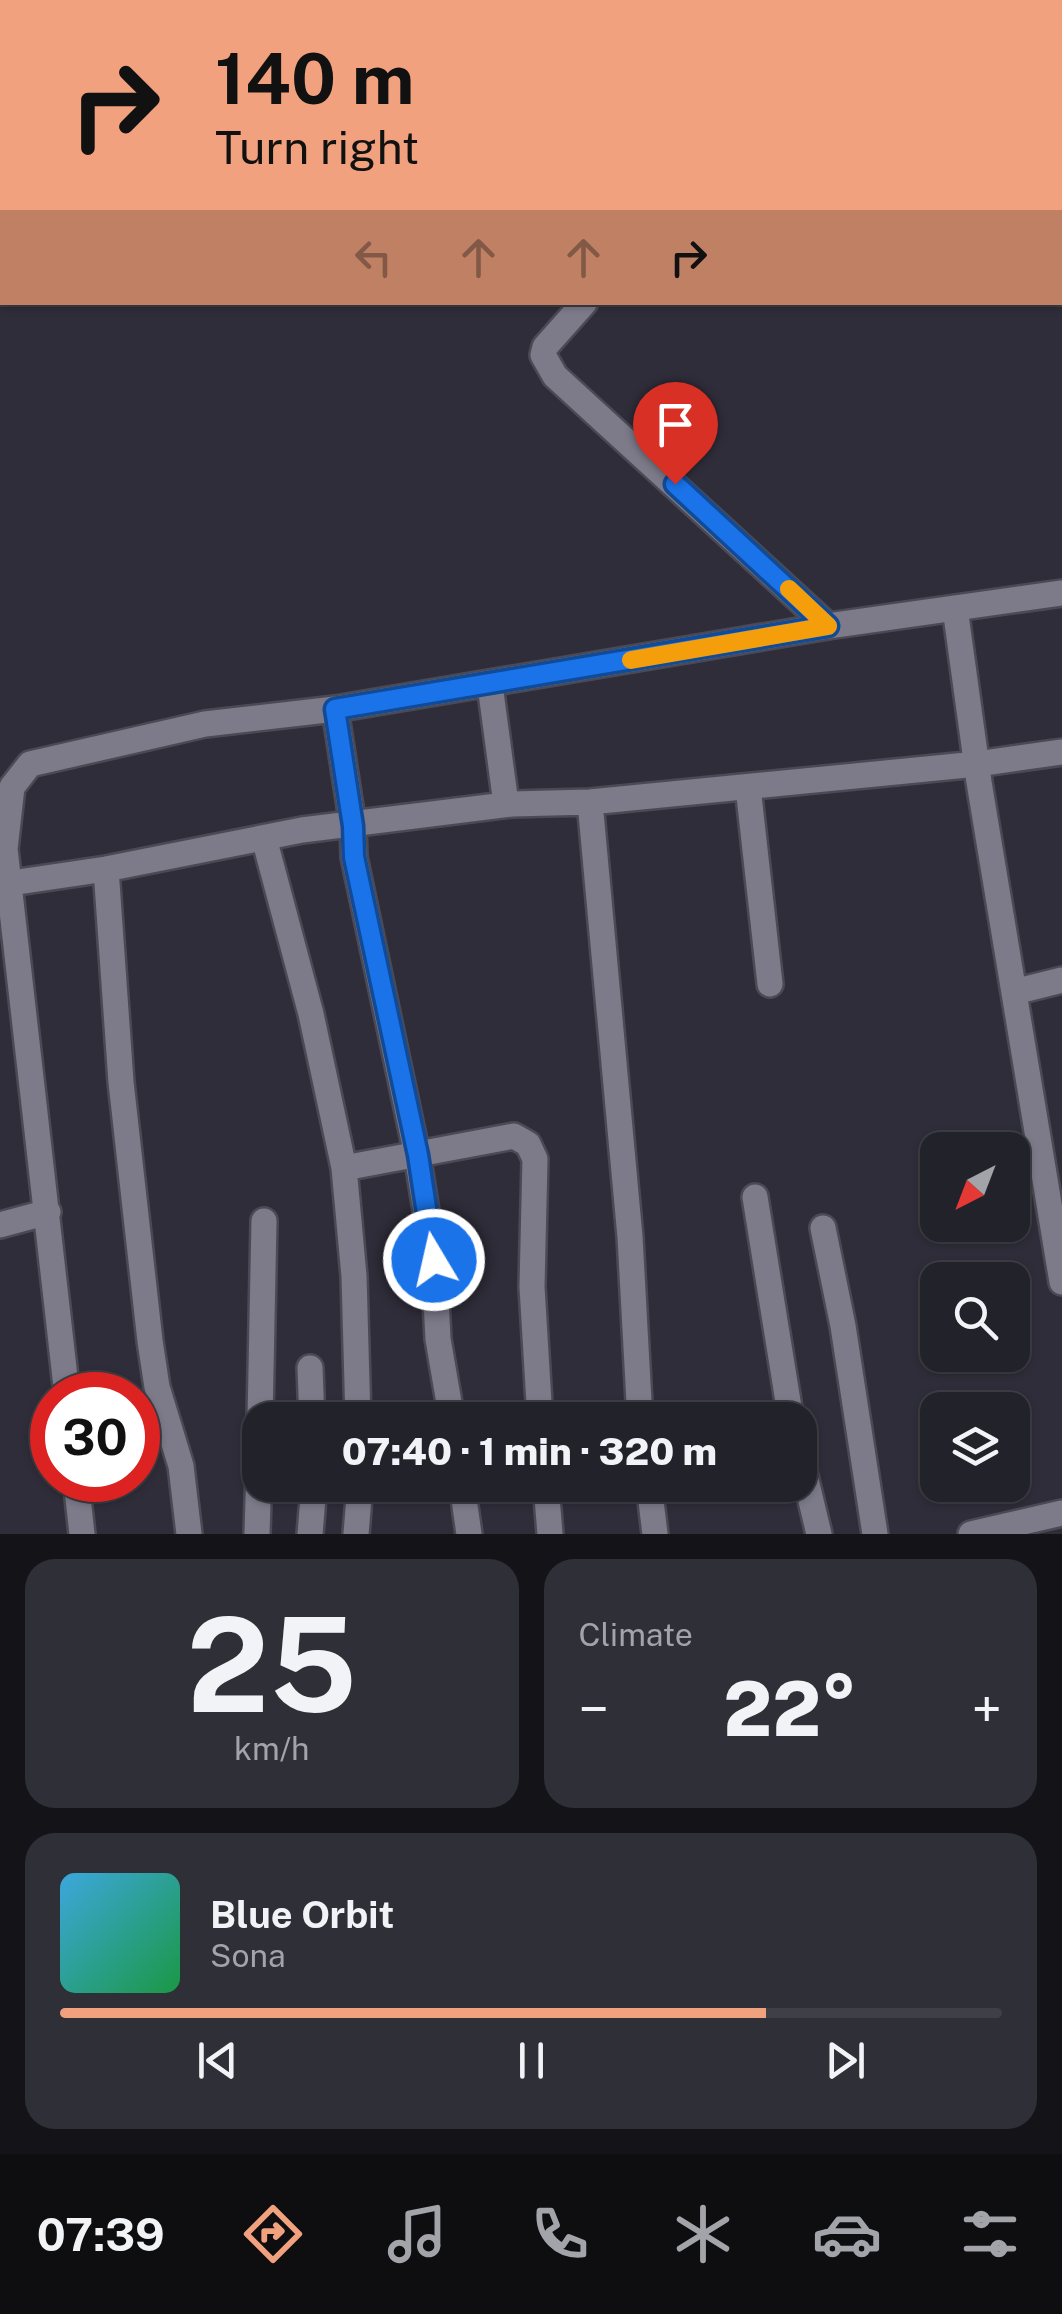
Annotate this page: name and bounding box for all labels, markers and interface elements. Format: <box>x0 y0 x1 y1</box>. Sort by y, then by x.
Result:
text: 140 m <box>215 37 414 120</box>
icon: right <box>50 40 180 170</box>
text: Turn right <box>215 121 419 174</box>
icon: left <box>346 230 401 285</box>
icon: ahead <box>451 230 506 285</box>
icon: ahead <box>556 230 611 285</box>
icon: right <box>661 230 716 285</box>
pin <box>633 382 718 485</box>
icon: arrive <box>648 397 703 452</box>
north arrow <box>920 1132 1030 1242</box>
map controls <box>920 1132 1030 1502</box>
position arrow <box>382 1208 486 1312</box>
button: search <box>920 1262 1030 1372</box>
speed limit sign: 30 <box>30 1372 160 1502</box>
button: layers <box>920 1392 1030 1502</box>
text: 07:40 · 1 min · 320 m <box>342 1429 717 1474</box>
text: 25 <box>187 1589 357 1741</box>
text: Climate <box>579 1616 693 1653</box>
text: 22° <box>723 1665 857 1753</box>
text: − <box>579 1677 609 1741</box>
text: + <box>972 1677 1002 1741</box>
text: km/h <box>234 1730 309 1767</box>
text: Blue Orbit <box>210 1892 394 1937</box>
text: Sona <box>210 1937 286 1974</box>
icon: previous <box>190 2033 245 2088</box>
icon: pause <box>504 2033 559 2088</box>
icon: next <box>818 2033 873 2088</box>
icon: directions <box>238 2199 308 2269</box>
icon: music <box>382 2199 452 2269</box>
icon: phone <box>525 2199 595 2269</box>
icon: climate <box>668 2199 738 2269</box>
icon: car <box>812 2199 882 2269</box>
icon: filters <box>955 2199 1025 2269</box>
text: 07:39 <box>37 2208 165 2261</box>

